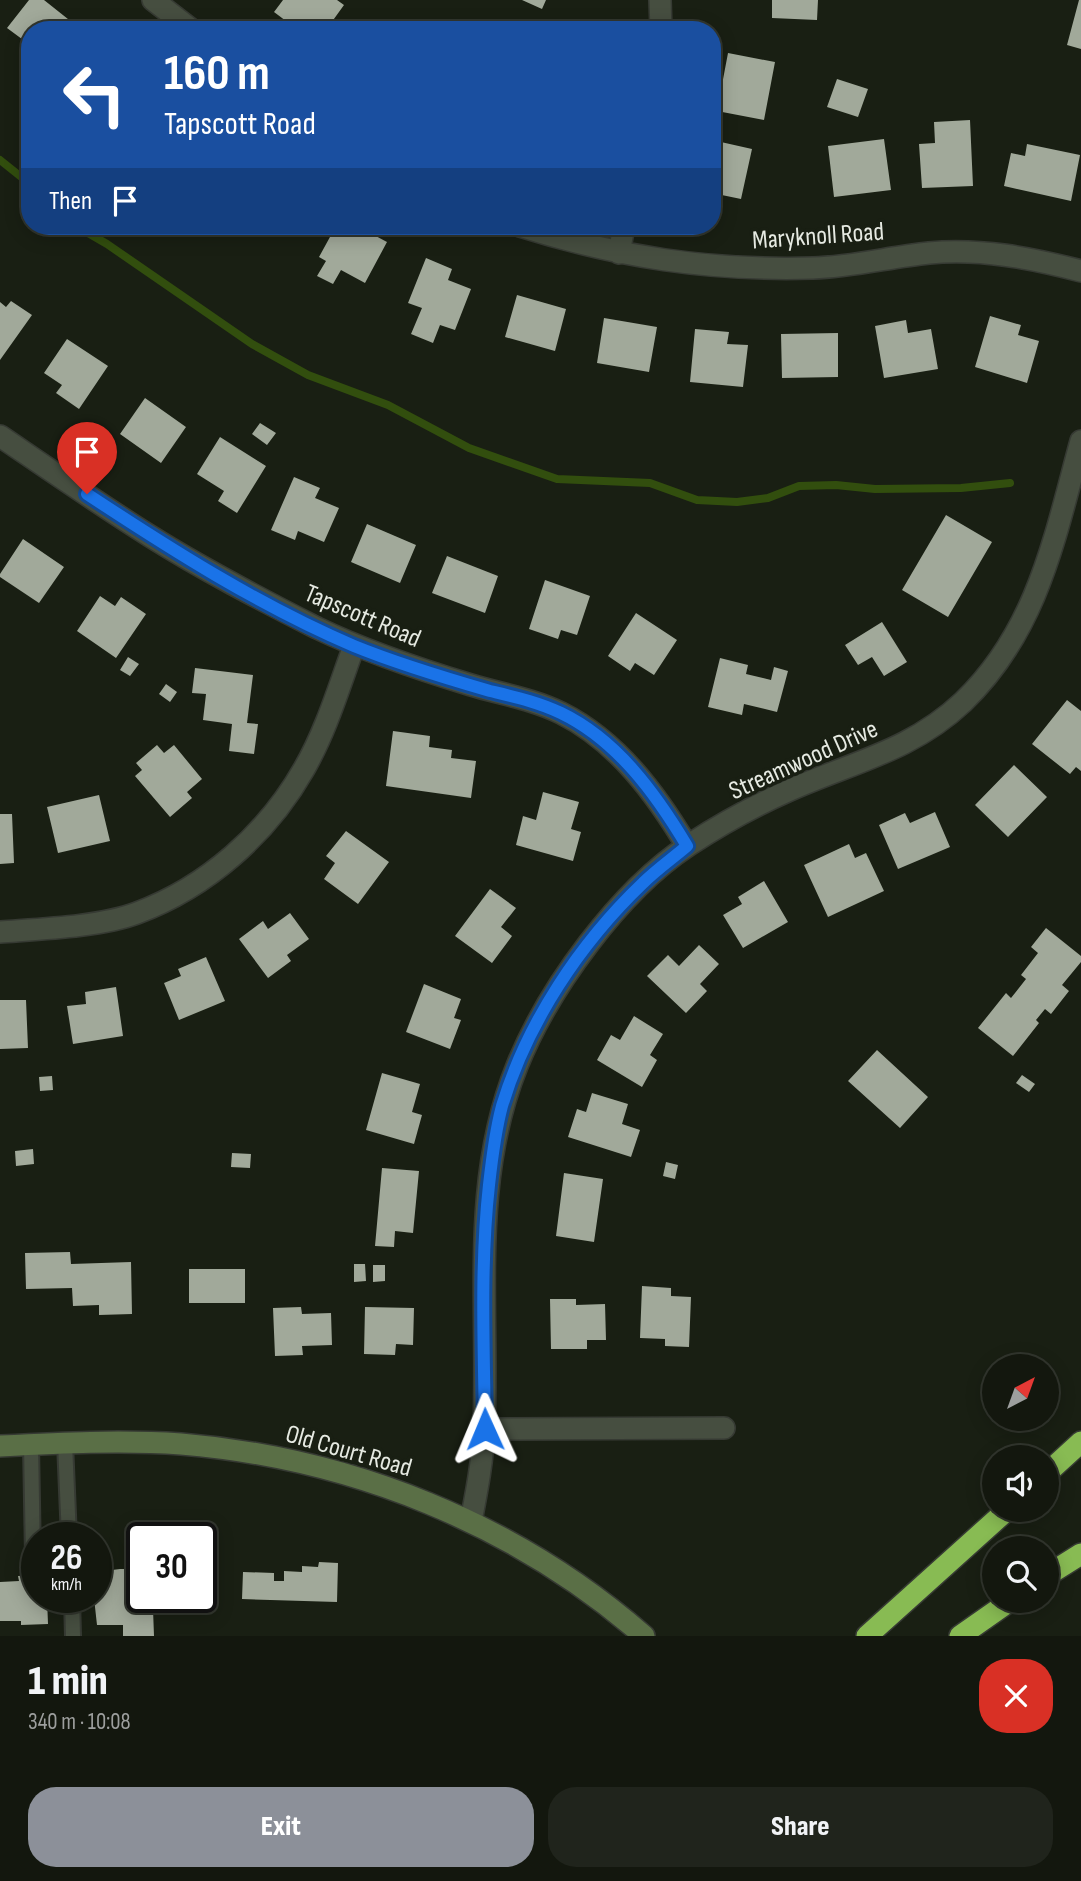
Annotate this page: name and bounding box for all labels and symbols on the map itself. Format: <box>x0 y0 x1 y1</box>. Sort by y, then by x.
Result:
street label: Maryknoll Road <box>751 216 885 257</box>
pin <box>57 422 117 494</box>
street label: Tapscott Road <box>300 578 425 655</box>
street label: Streamwood Drive <box>724 714 883 807</box>
north arrow <box>982 1354 1059 1432</box>
position arrow <box>448 1392 522 1466</box>
street label: Old Court Road <box>282 1419 415 1484</box>
speed limit sign: 30 <box>126 1522 217 1613</box>

